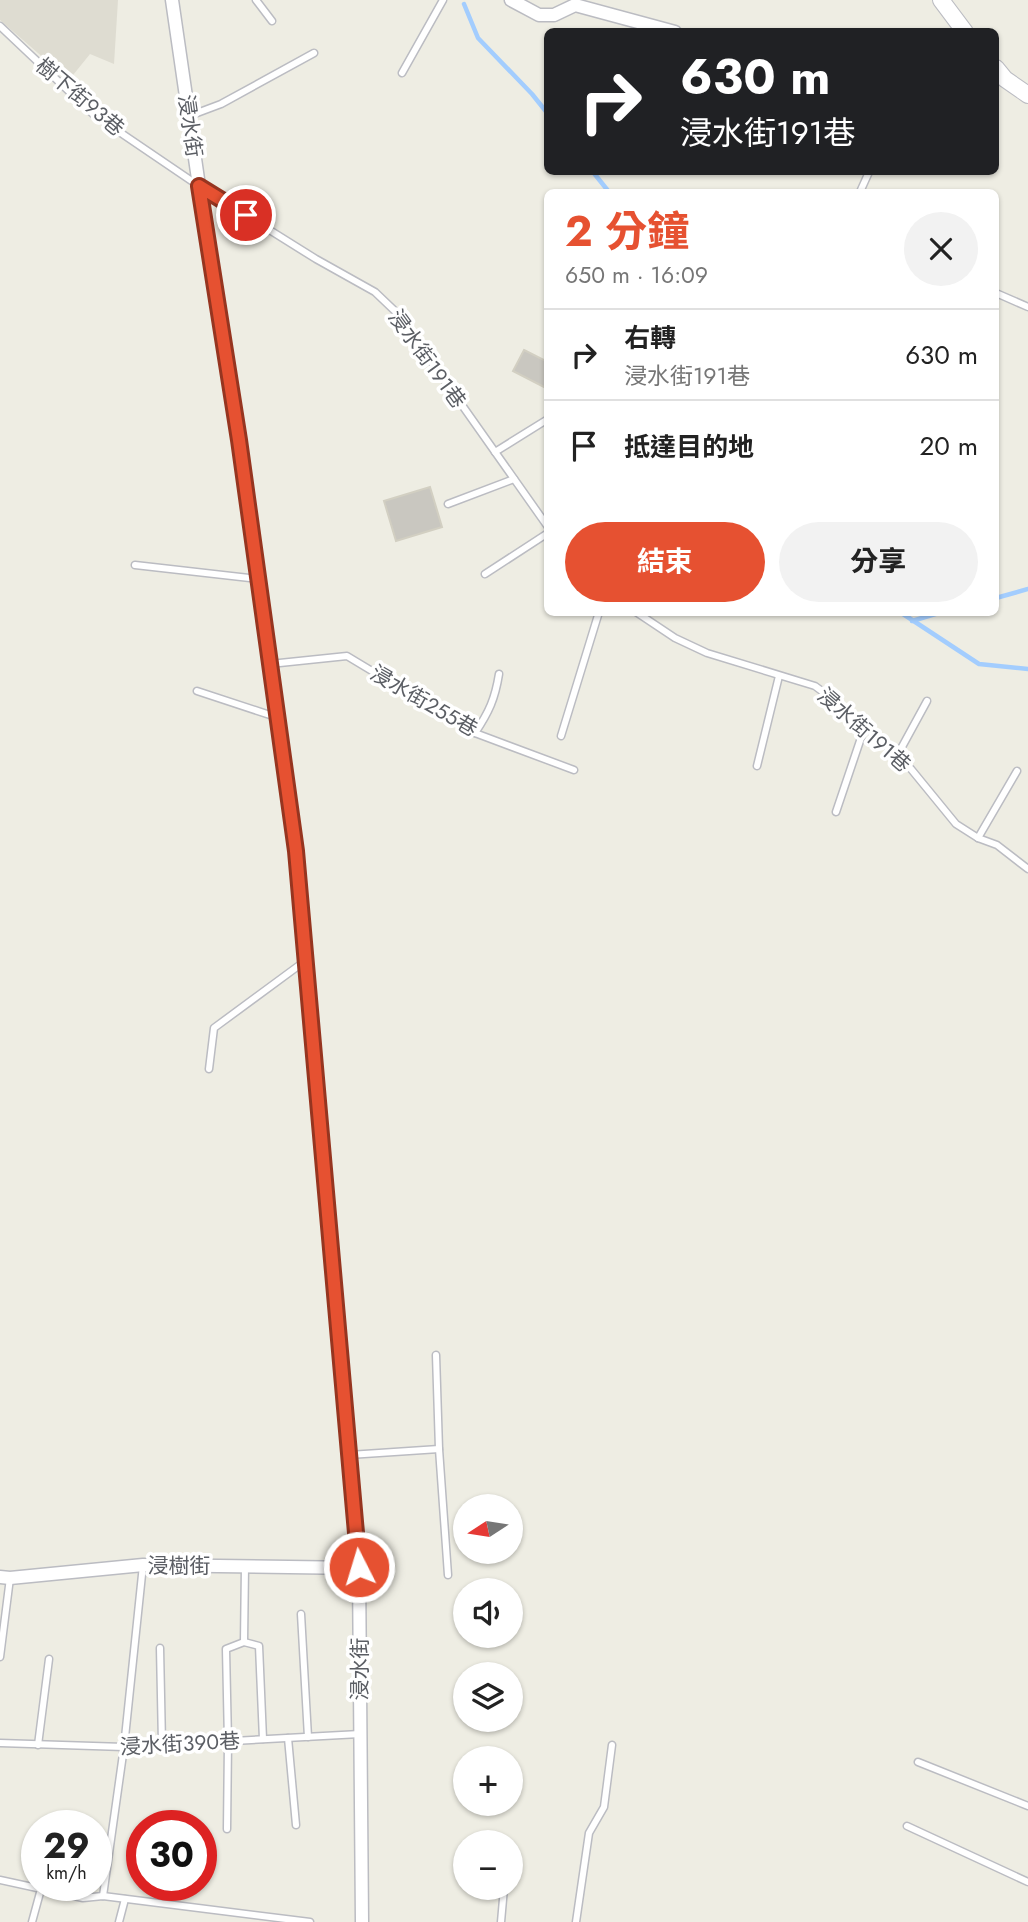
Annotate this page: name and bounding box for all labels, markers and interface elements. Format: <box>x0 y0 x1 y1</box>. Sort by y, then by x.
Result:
text: 630 m <box>680 42 831 112</box>
street label: 樹下街93巷 <box>29 51 131 143</box>
icon: right <box>565 56 656 147</box>
street label: 浸水街 <box>171 93 209 159</box>
text: 浸水街191巷 <box>680 110 855 156</box>
pin <box>216 185 276 245</box>
icon: arrive <box>227 196 265 234</box>
text: 2 分鐘 <box>565 201 689 262</box>
button: close <box>904 212 978 286</box>
text: 650 m · 16:09 <box>565 258 708 292</box>
street label: 浸水街191巷 <box>381 304 473 414</box>
text: 右轉 <box>624 319 676 357</box>
icon: right <box>565 336 603 374</box>
text: 630 m <box>905 336 978 374</box>
text: 浸水街191巷 <box>624 359 750 393</box>
icon: arrive <box>565 427 603 465</box>
text: 20 m <box>920 427 978 465</box>
text: 抵達目的地 <box>624 428 754 466</box>
button: 結束 <box>565 522 765 602</box>
button: 分享 <box>779 522 978 602</box>
street label: 浸水街255巷 <box>365 658 483 744</box>
street label: 浸水街191巷 <box>811 681 917 779</box>
north arrow <box>453 1494 523 1564</box>
map controls <box>453 1494 523 1900</box>
position arrow <box>322 1530 396 1604</box>
street label: 浸樹街 <box>148 1551 211 1581</box>
button: sound <box>453 1578 523 1648</box>
street label: 浸水街 <box>345 1638 375 1701</box>
button: layers <box>453 1662 523 1732</box>
street label: 浸水街390巷 <box>119 1726 241 1762</box>
button: + <box>453 1746 523 1816</box>
speed limit sign: 30 <box>126 1810 217 1901</box>
text: 29 <box>43 1821 90 1871</box>
button: − <box>453 1830 523 1900</box>
text: km/h <box>46 1860 87 1886</box>

